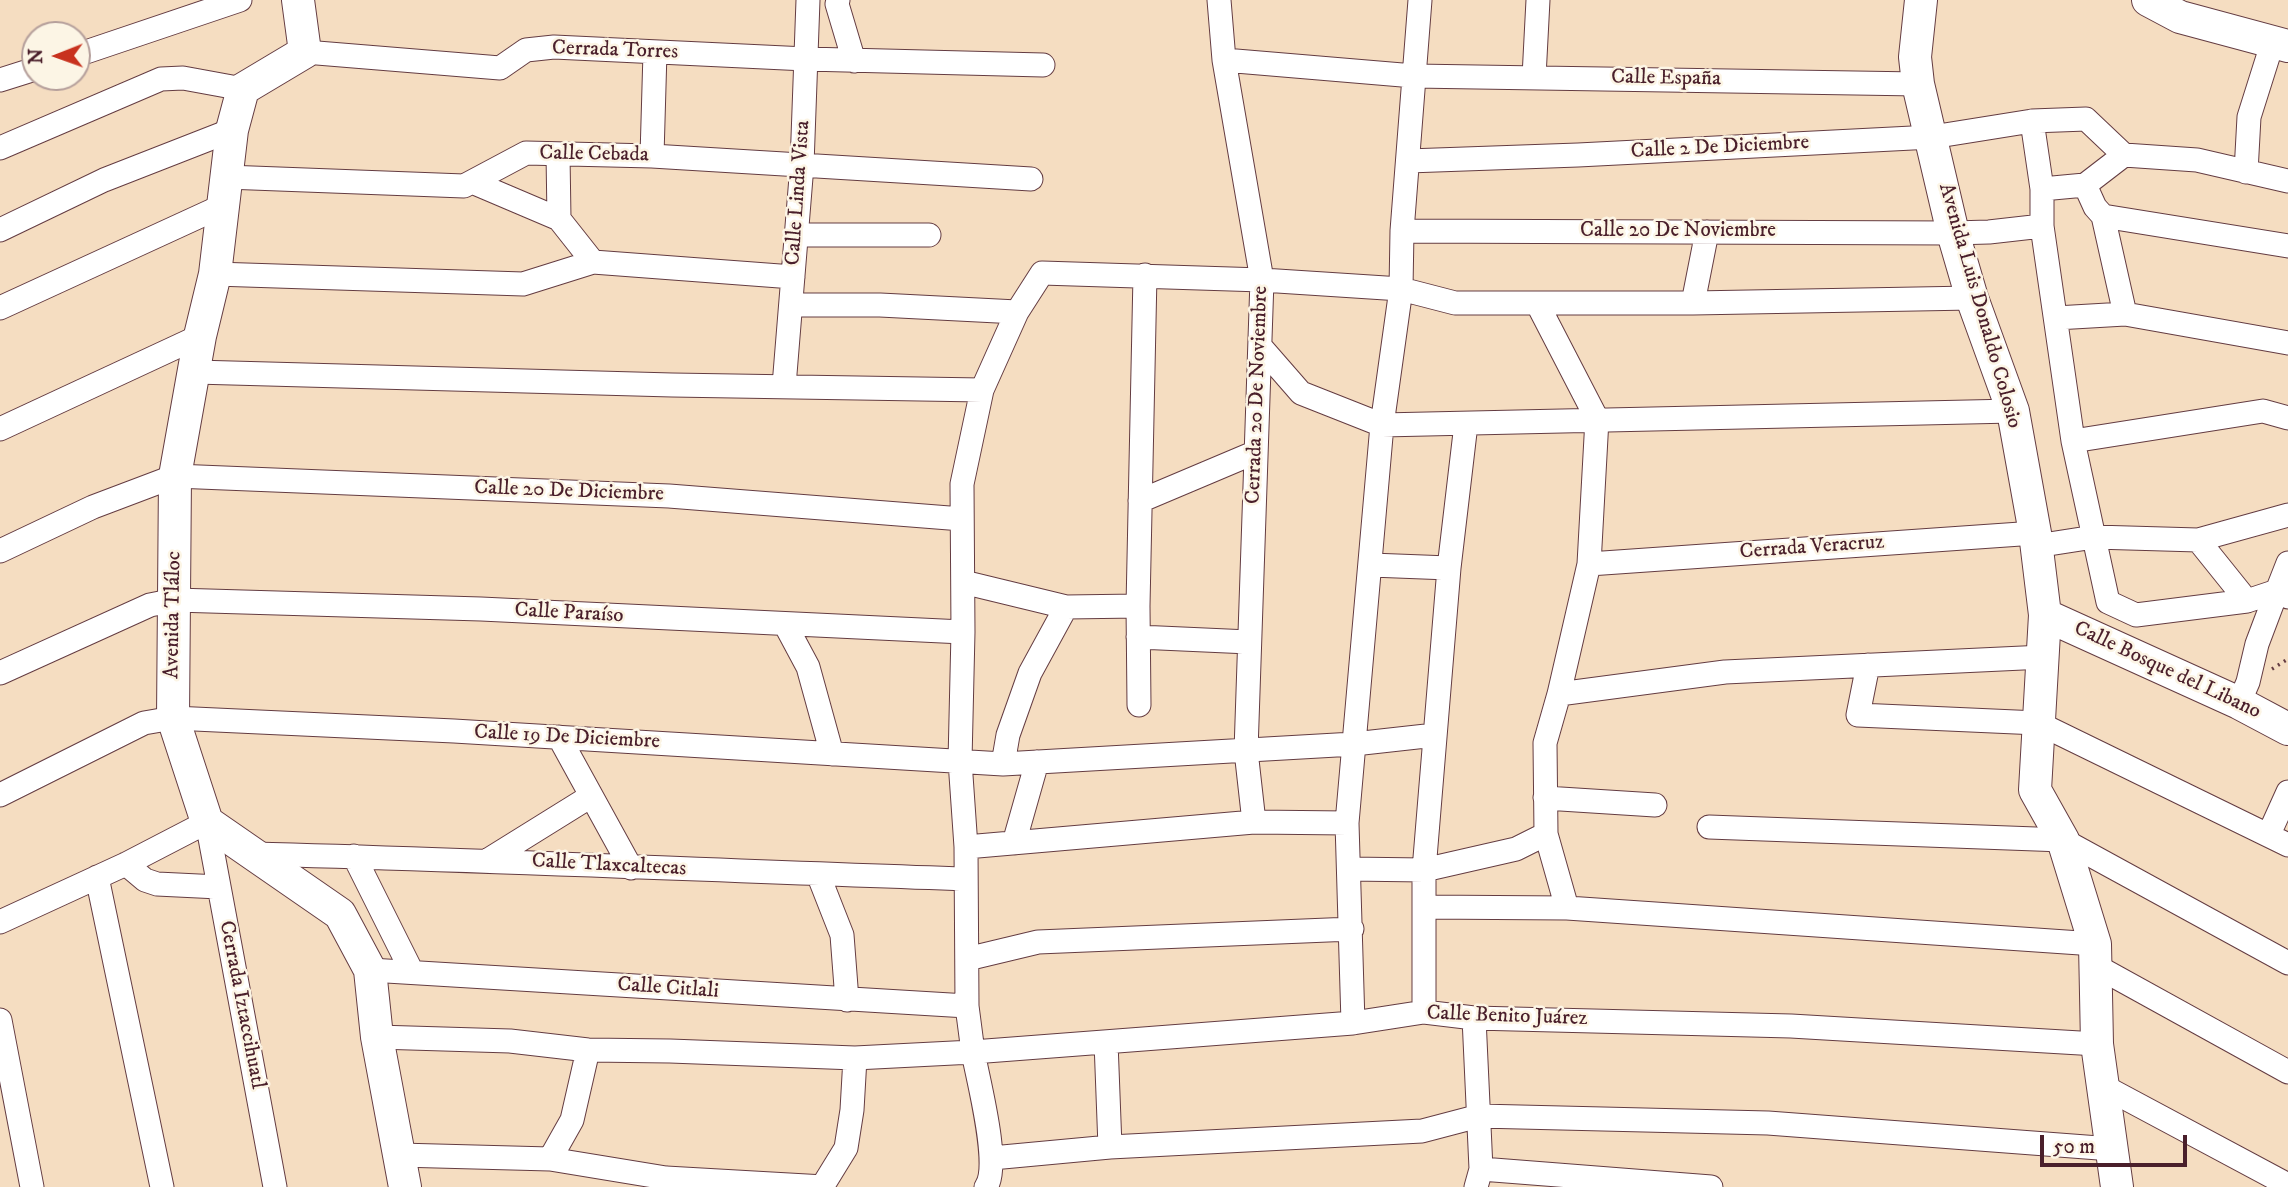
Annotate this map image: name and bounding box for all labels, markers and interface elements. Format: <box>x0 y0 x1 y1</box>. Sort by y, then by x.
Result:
north arrow <box>21 21 91 91</box>
street label: Cerrada Torres <box>551 36 679 66</box>
text: N <box>25 48 48 64</box>
street label: Calle España <box>1611 65 1721 93</box>
street label: Calle Linda Vista <box>781 120 817 266</box>
street label: Calle 2 De Diciembre <box>1630 131 1810 165</box>
street label: Calle Cebada <box>539 141 649 169</box>
street label: Avenida Luis Donaldo Colosio <box>1932 181 2026 431</box>
street label: Calle 20 De Noviembre <box>1580 219 1776 245</box>
street label: Cerrada 20 De Noviembre <box>1242 285 1274 505</box>
street label: Calle 20 De Diciembre <box>474 476 664 508</box>
street label: Cerrada Veracruz <box>1739 530 1885 566</box>
street label: Avenida Tláloc <box>160 551 188 679</box>
street label: Calle Paraíso <box>514 599 624 629</box>
street label: Calle Bosque del Libano <box>2070 617 2264 725</box>
street label: Calle 19 De Diciembre <box>473 721 661 755</box>
street label: Calle Tlaxcaltecas <box>531 849 687 883</box>
street label: Cerrada Iztaccihuatl <box>212 919 270 1091</box>
street label: Calle Citlali <box>616 973 720 1005</box>
street label: Calle Benito Juárez <box>1426 1002 1588 1032</box>
scale bar <box>2043 1120 2190 1164</box>
text: 50 m <box>2053 1134 2095 1160</box>

